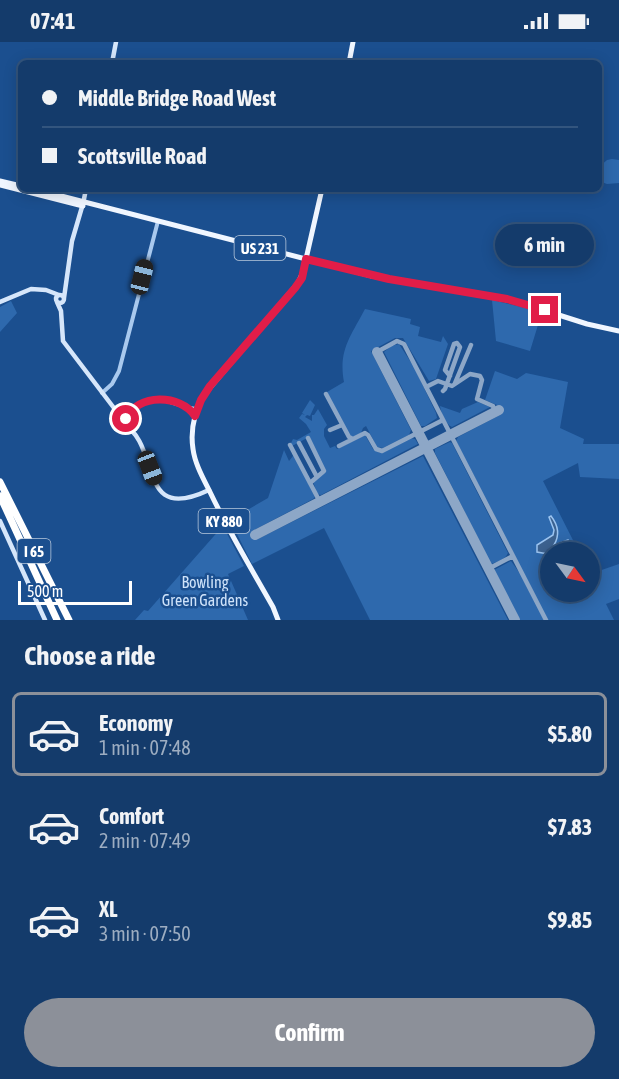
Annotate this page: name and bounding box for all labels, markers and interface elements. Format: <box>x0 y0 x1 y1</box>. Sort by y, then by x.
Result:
text: 07:41 <box>30 8 75 34</box>
text: Middle Bridge Road West <box>78 85 276 111</box>
text: Scottsville Road <box>78 143 207 169</box>
callout: 6 min <box>496 223 594 265</box>
text: 6 min <box>524 233 565 256</box>
road number: US 231 <box>234 236 286 260</box>
car <box>129 257 155 297</box>
route end <box>531 296 558 323</box>
route start <box>112 405 139 432</box>
car <box>135 448 165 488</box>
road number: KY 880 <box>198 509 250 533</box>
road number: I 65 <box>18 539 51 563</box>
north arrow <box>540 542 600 602</box>
map controls <box>540 542 600 602</box>
park label: Bowling Green Gardens <box>162 573 249 609</box>
scale bar <box>18 578 132 606</box>
text: 500 m <box>27 582 63 600</box>
text: Choose a ride <box>24 640 156 671</box>
icon: car <box>27 707 81 761</box>
text: Economy <box>99 710 173 736</box>
text: $5.80 <box>548 721 592 747</box>
text: 1 min · 07:48 <box>99 736 191 759</box>
icon: car <box>27 800 81 854</box>
text: Comfort <box>99 803 164 829</box>
text: $7.83 <box>548 814 592 840</box>
text: 2 min · 07:49 <box>99 829 191 852</box>
icon: car <box>27 893 81 947</box>
text: XL <box>99 896 117 922</box>
text: $9.85 <box>548 907 592 933</box>
text: 3 min · 07:50 <box>99 922 191 945</box>
button: Confirm <box>24 998 595 1067</box>

